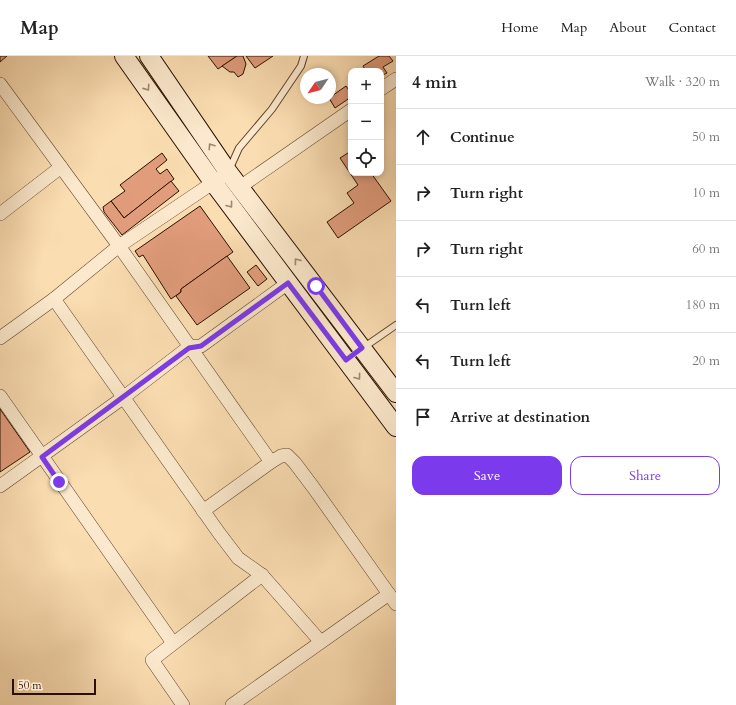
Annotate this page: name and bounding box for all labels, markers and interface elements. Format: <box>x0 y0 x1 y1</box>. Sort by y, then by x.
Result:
text: Map <box>20 15 59 41</box>
text: Home <box>501 18 539 37</box>
text: Map <box>561 18 587 37</box>
text: About <box>609 18 646 37</box>
text: Contact <box>668 18 716 37</box>
north arrow <box>300 68 336 104</box>
map controls <box>348 68 384 176</box>
button: + <box>348 68 384 104</box>
text: 4 min <box>412 71 457 94</box>
text: Walk · 320 m <box>645 73 720 91</box>
one-way arrow <box>142 84 150 91</box>
button: − <box>348 104 384 140</box>
icon: ahead <box>412 126 434 148</box>
text: Continue <box>450 127 515 147</box>
text: 50 m <box>692 128 720 146</box>
button: locate <box>348 140 384 176</box>
one-way arrow <box>208 143 216 150</box>
icon: right <box>412 182 434 204</box>
text: Turn right <box>450 183 523 203</box>
text: 10 m <box>692 184 720 202</box>
one-way arrow <box>225 201 232 208</box>
icon: right <box>412 238 434 260</box>
text: Turn right <box>450 239 523 259</box>
text: 60 m <box>692 240 720 258</box>
one-way arrow <box>295 259 302 266</box>
route start <box>307 277 325 295</box>
icon: left <box>412 294 434 316</box>
text: Turn left <box>450 295 511 315</box>
text: 180 m <box>686 296 720 314</box>
icon: left <box>412 350 434 372</box>
text: Turn left <box>450 351 511 371</box>
text: 20 m <box>692 352 720 370</box>
one-way arrow <box>354 372 361 379</box>
icon: arrive <box>412 406 434 428</box>
text: Arrive at destination <box>450 407 590 427</box>
button: Save <box>412 456 562 495</box>
button: Share <box>570 456 720 495</box>
route end <box>50 473 68 491</box>
scale bar <box>12 677 96 696</box>
text: 50 m <box>18 678 42 693</box>

